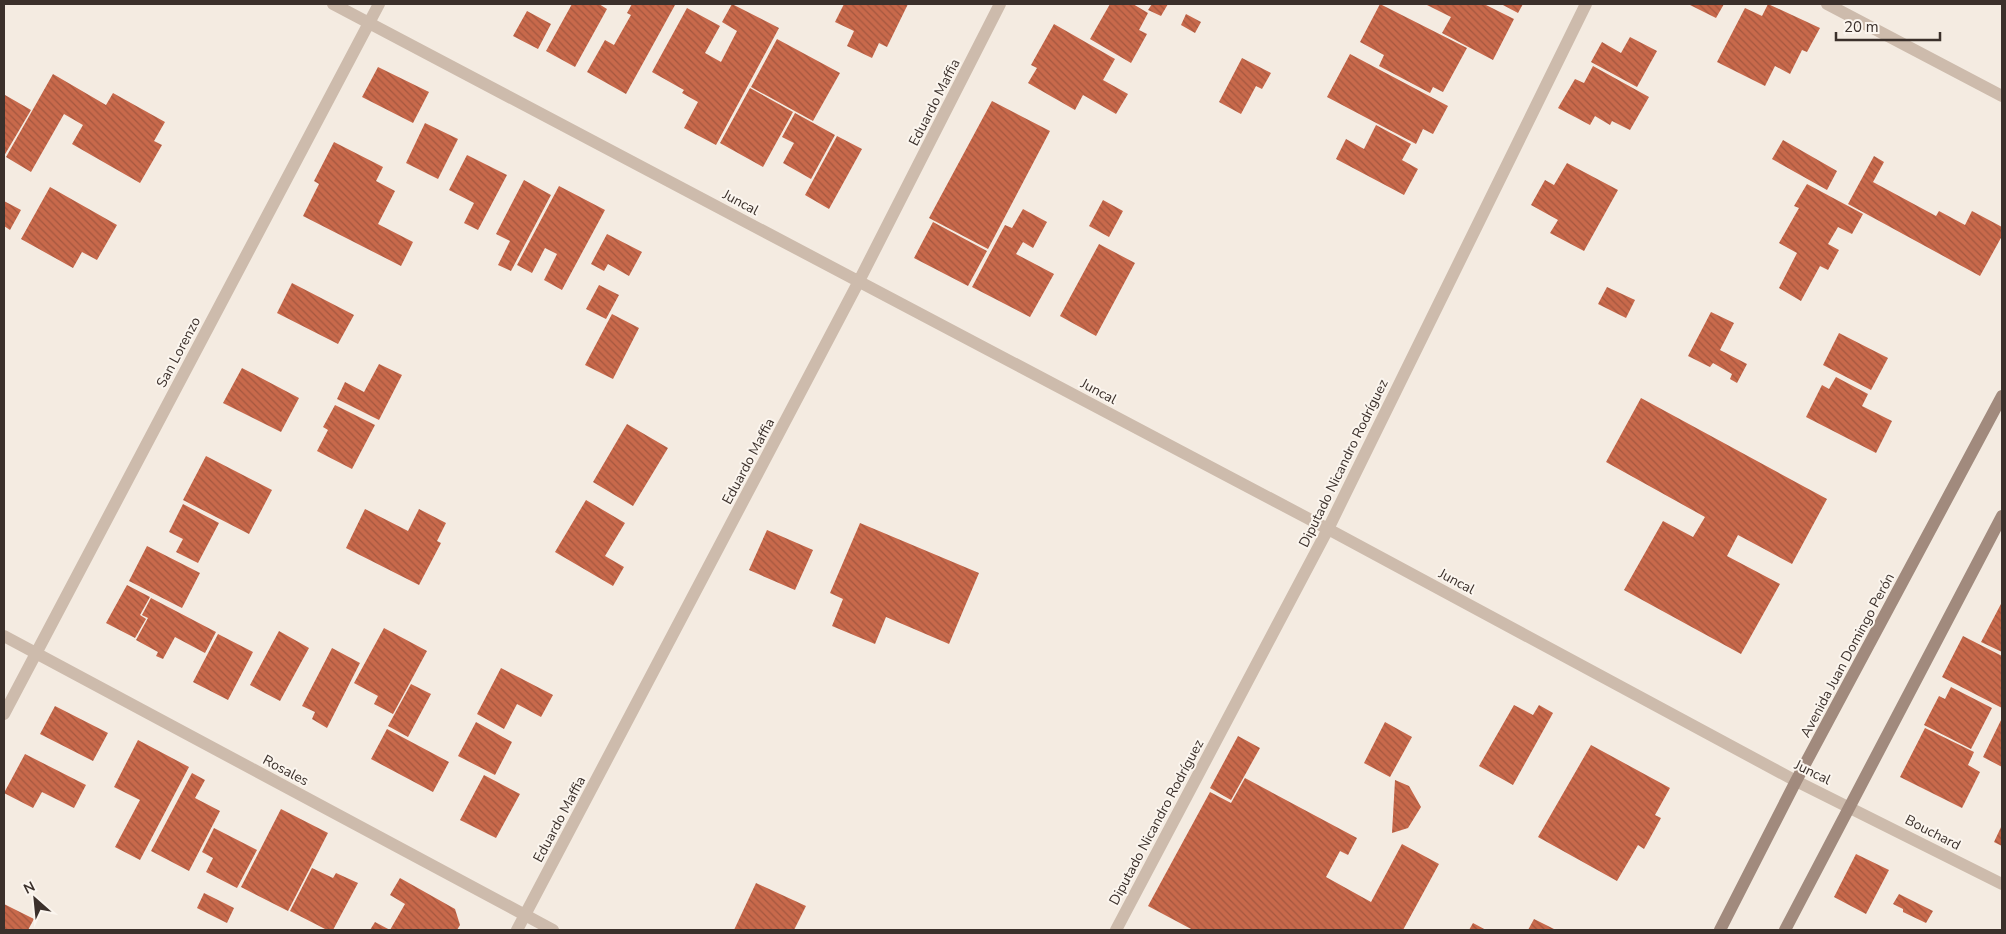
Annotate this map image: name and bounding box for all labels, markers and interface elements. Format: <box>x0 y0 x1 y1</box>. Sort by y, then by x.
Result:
scale bar <box>1836 10 1940 42</box>
text: 20 m <box>1844 17 1879 37</box>
street label: Eduardo Maffia <box>904 56 964 149</box>
street label: Juncal <box>718 185 763 220</box>
street label: San Lorenzo <box>152 313 205 391</box>
street label: Juncal <box>1076 374 1121 409</box>
street label: Diputado Nicandro Rodríguez <box>1294 376 1393 550</box>
street label: Eduardo Maffia <box>718 415 779 508</box>
street label: Juncal <box>1434 564 1479 599</box>
street label: Avenida Juan Domingo Perón <box>1796 570 1899 741</box>
street label: Diputado Nicandro Rodríguez <box>1105 736 1208 908</box>
street label: Rosales <box>259 750 312 791</box>
street label: Juncal <box>1790 755 1835 790</box>
street label: Eduardo Maffia <box>529 773 590 866</box>
street label: Bouchard <box>1902 810 1964 855</box>
north arrow <box>10 874 60 924</box>
text: N <box>20 877 38 899</box>

